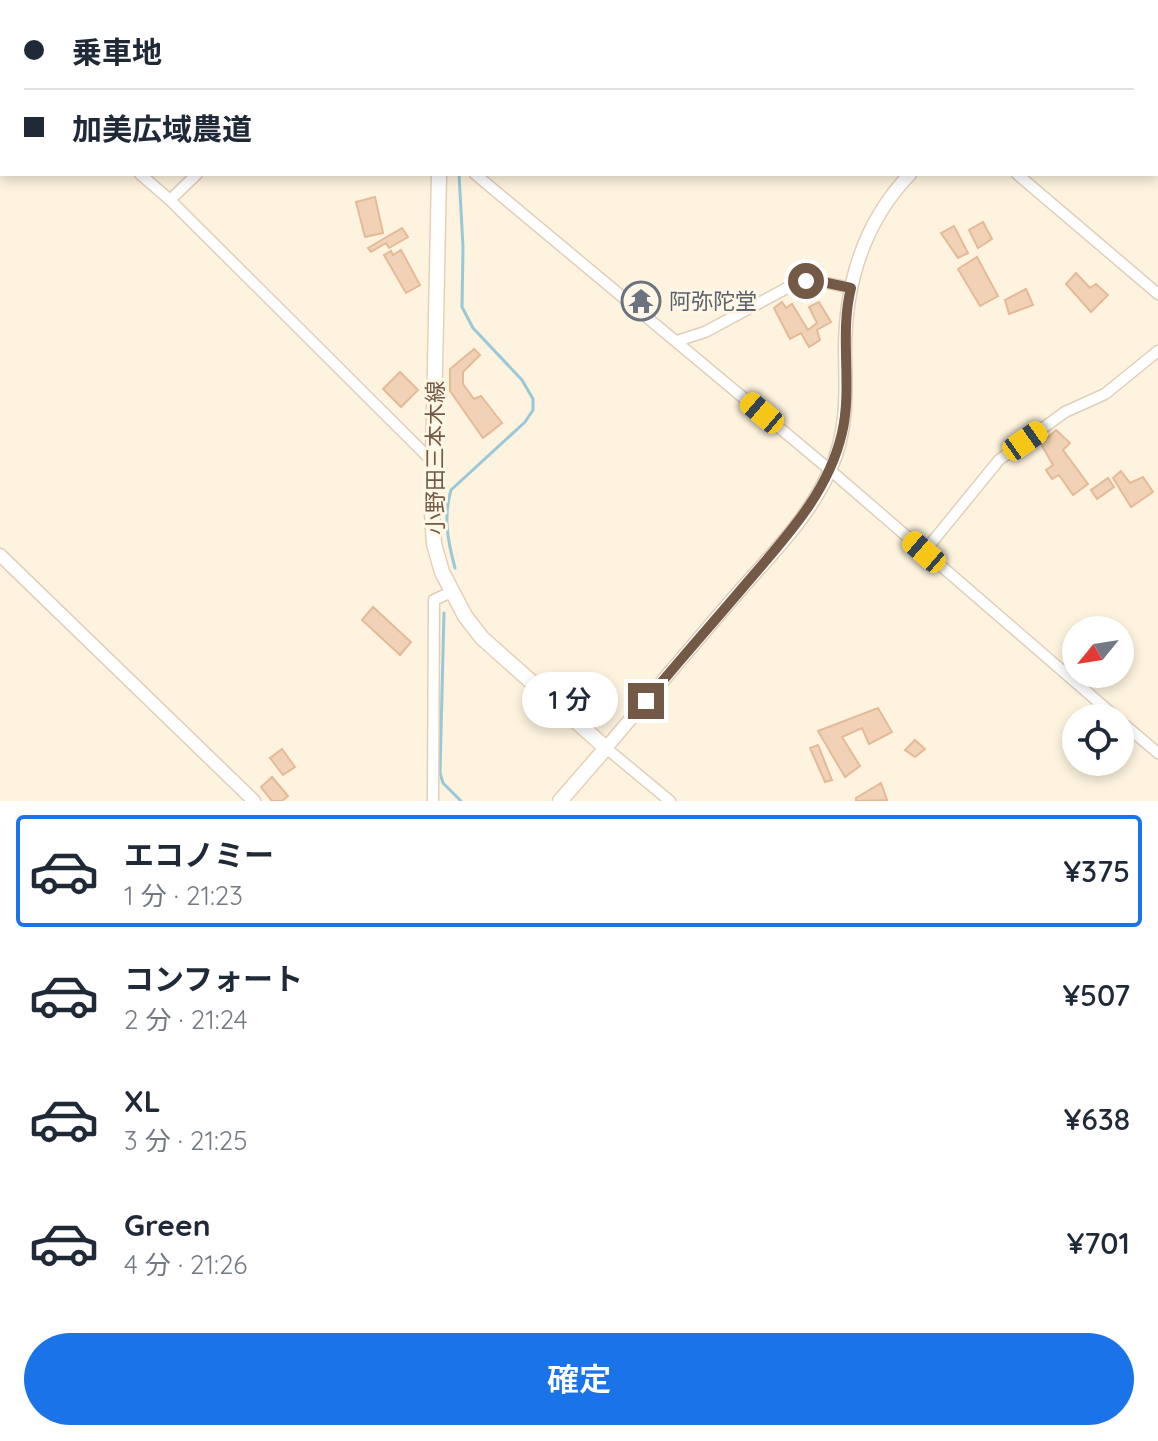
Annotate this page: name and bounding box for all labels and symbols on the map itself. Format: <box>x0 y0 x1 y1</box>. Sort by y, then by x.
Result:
route start <box>788 263 824 299</box>
temple icon: 阿弥陀堂 <box>620 280 662 322</box>
place label: 阿弥陀堂 <box>669 287 757 315</box>
street label: 小野田三本木線 <box>421 381 449 535</box>
car <box>736 388 788 438</box>
car <box>998 417 1052 465</box>
car <box>898 527 950 577</box>
north arrow <box>1062 616 1134 688</box>
callout: 1 分 <box>522 673 618 729</box>
route end <box>628 683 664 719</box>

